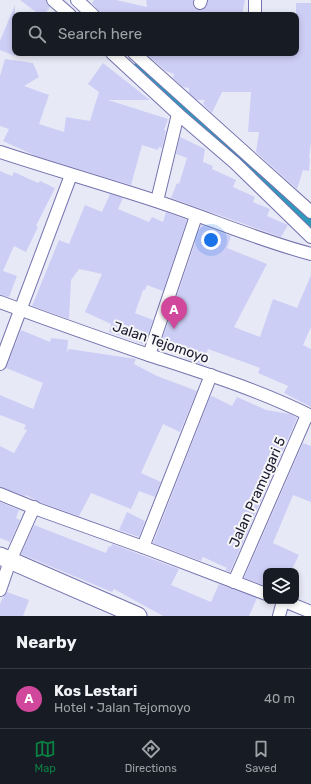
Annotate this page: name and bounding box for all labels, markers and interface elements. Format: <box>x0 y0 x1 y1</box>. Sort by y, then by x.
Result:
search box <box>12 12 299 56</box>
icon: search <box>26 23 48 45</box>
text: Search here <box>58 25 142 43</box>
your location <box>201 230 221 250</box>
pin: A <box>161 296 187 329</box>
street label: Jalan Tejomoyo <box>110 318 211 367</box>
street label: Jalan Pramugari 5 <box>226 434 289 550</box>
map controls <box>263 568 299 604</box>
button: layers <box>263 568 299 604</box>
text: Nearby <box>16 632 77 652</box>
text: Kos Lestari <box>54 682 137 700</box>
text: A <box>24 691 34 706</box>
text: 40 m <box>264 691 295 706</box>
text: Hotel · Jalan Tejomoyo <box>54 700 191 715</box>
tab: Map <box>34 738 56 775</box>
tab: Directions <box>125 738 177 775</box>
tab: Saved <box>245 738 277 775</box>

